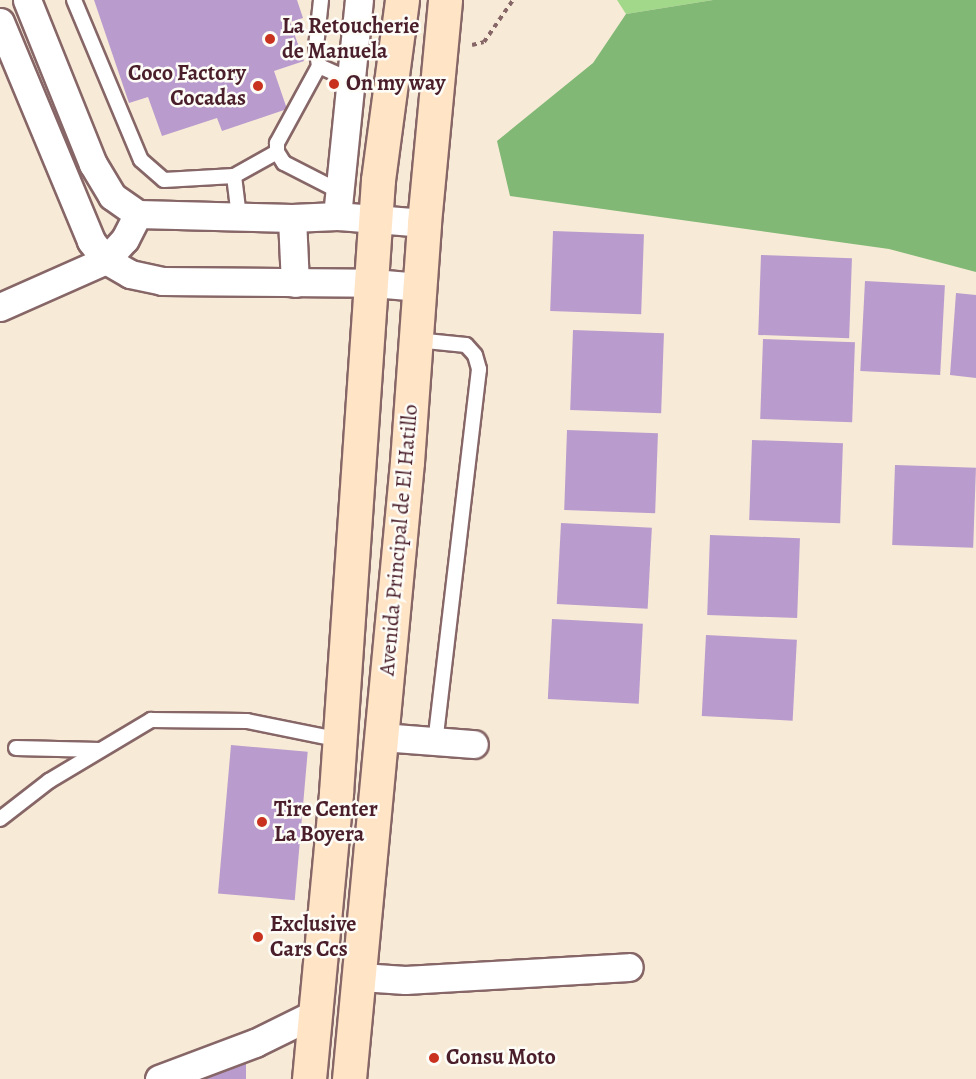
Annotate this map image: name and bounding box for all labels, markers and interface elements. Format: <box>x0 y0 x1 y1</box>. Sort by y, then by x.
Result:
place label: La Retoucherie de Manuela <box>282 13 420 64</box>
marker: La Retoucherie de Manuela <box>263 32 277 46</box>
place label: Coco Factory Cocadas <box>128 60 246 112</box>
place label: On my way <box>346 71 446 97</box>
marker: On my way <box>327 77 341 91</box>
marker: Coco Factory Cocadas <box>251 79 265 93</box>
street label: Avenida Principal de El Hatillo <box>374 403 424 677</box>
place label: Tire Center La Boyera <box>274 796 378 848</box>
marker: Tire Center La Boyera <box>255 815 269 829</box>
place label: Exclusive Cars Ccs <box>270 911 356 962</box>
marker: Exclusive Cars Ccs <box>251 930 265 944</box>
place label: Consu Moto <box>446 1045 556 1071</box>
marker: Consu Moto <box>427 1051 441 1065</box>

